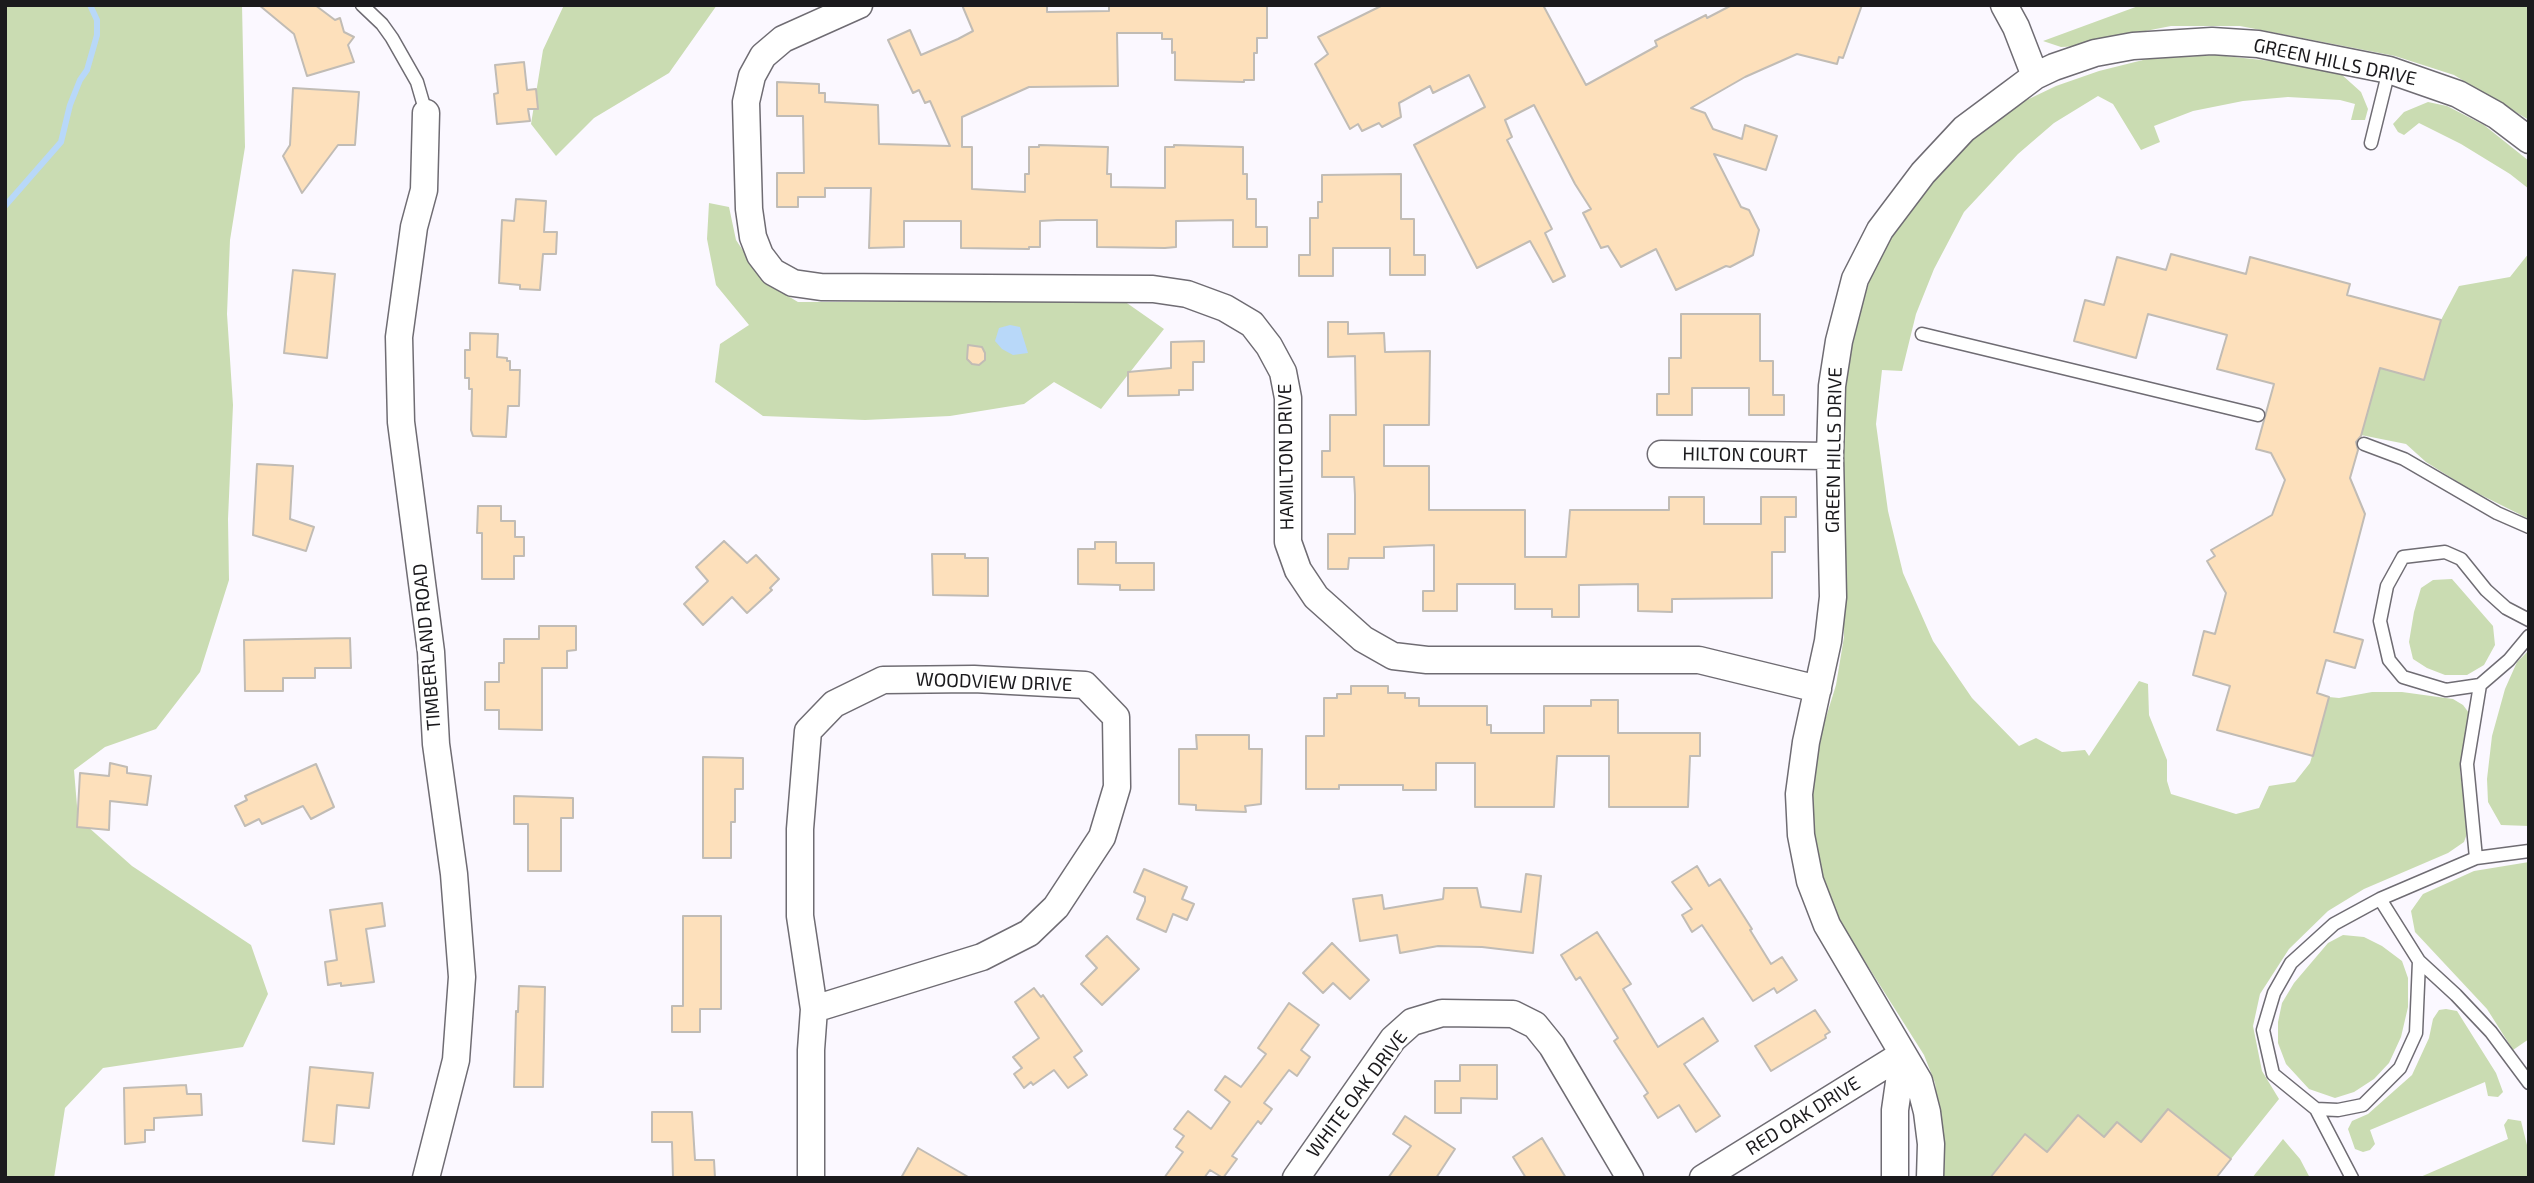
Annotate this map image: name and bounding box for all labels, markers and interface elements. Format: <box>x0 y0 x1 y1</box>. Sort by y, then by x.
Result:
street label: GREEN HILLS DRIVE <box>2251 34 2419 90</box>
street label: GREEN HILLS DRIVE <box>1821 367 1847 533</box>
street label: HAMILTON DRIVE <box>1273 384 1299 530</box>
street label: HILTON COURT <box>1682 443 1808 467</box>
street label: TIMBERLAND ROAD <box>408 563 446 731</box>
street label: WOODVIEW DRIVE <box>915 668 1073 696</box>
street label: WHITE OAK DRIVE <box>1302 1026 1412 1162</box>
street label: RED OAK DRIVE <box>1742 1072 1864 1160</box>

